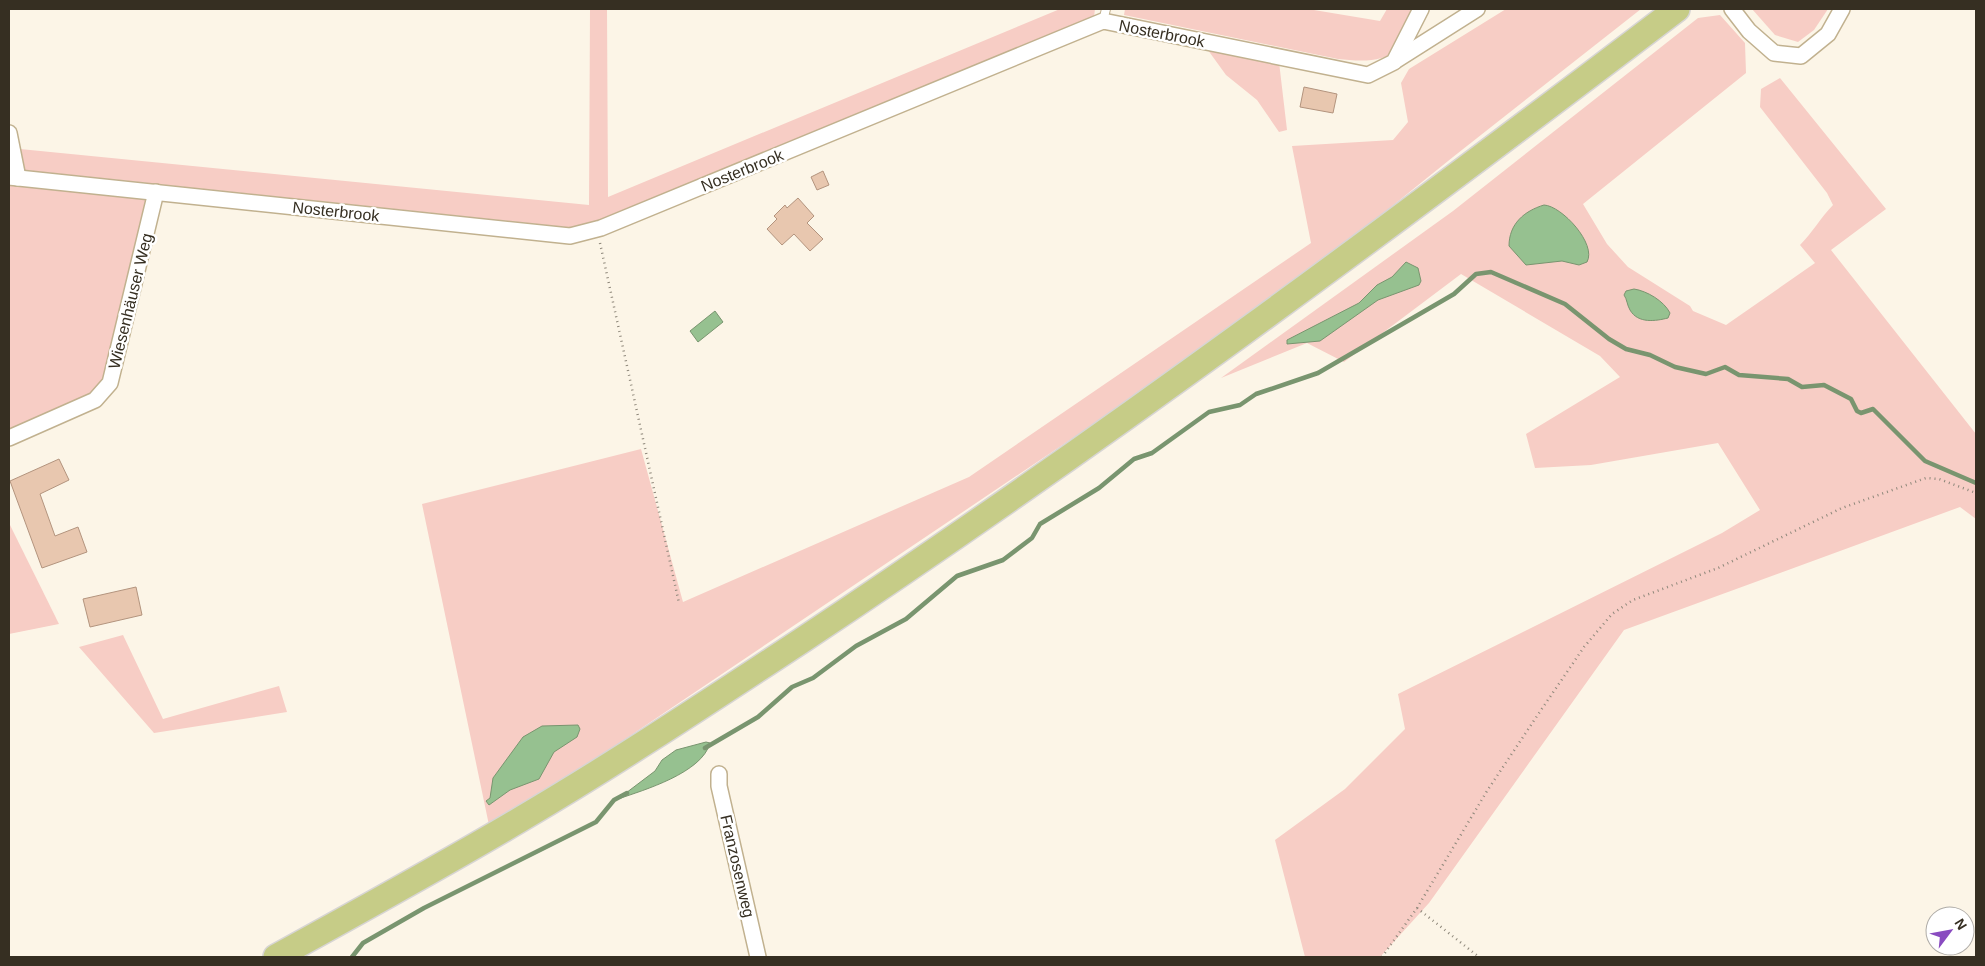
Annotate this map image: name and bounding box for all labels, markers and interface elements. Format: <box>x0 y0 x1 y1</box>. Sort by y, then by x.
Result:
street label: Nosterbrook <box>1118 17 1207 50</box>
street label: Nosterbrook <box>699 146 787 195</box>
street label: Nosterbrook <box>292 198 381 225</box>
street label: Wiesenhäuser Weg <box>105 231 156 371</box>
street label: Franzosenweg <box>717 813 758 919</box>
north arrow <box>1925 906 1975 956</box>
text: N <box>1952 916 1970 933</box>

